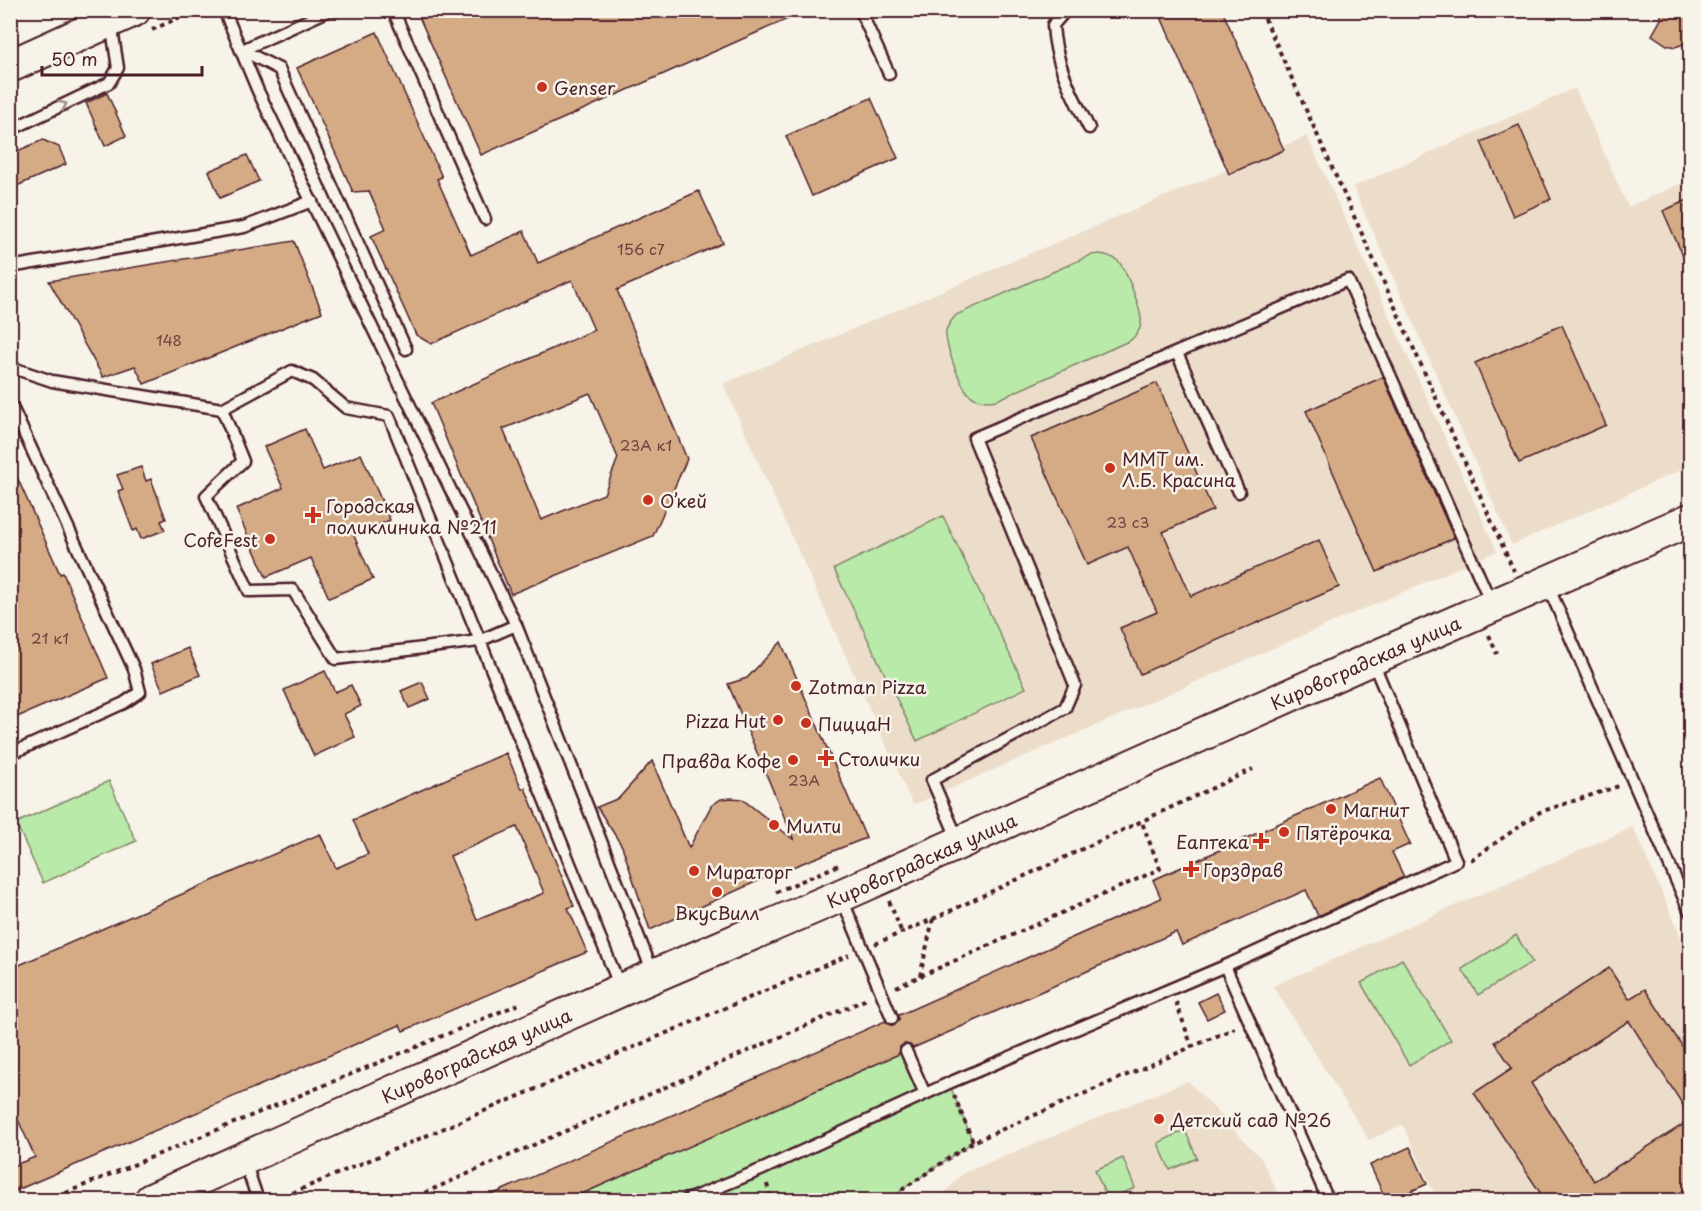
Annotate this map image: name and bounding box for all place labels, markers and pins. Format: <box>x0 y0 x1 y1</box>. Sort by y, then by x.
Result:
place label: Genser <box>554 74 616 101</box>
marker: Genser <box>535 80 549 94</box>
place label: ММТ им. Л.Б. Красина <box>1122 445 1237 493</box>
marker: ММТ им. Л.Б. Красина <box>1103 461 1117 475</box>
place label: О’кей <box>660 487 707 514</box>
place label: Городская поликлиника №211 <box>326 492 497 540</box>
marker: О’кей <box>641 493 655 507</box>
marker: Городская поликлиника №211 <box>304 506 322 524</box>
place label: CofeFest <box>183 526 258 553</box>
marker: CofeFest <box>263 532 277 546</box>
place label: Zotman Pizza <box>808 673 927 700</box>
marker: Zotman Pizza <box>789 679 803 693</box>
place label: Pizza Hut <box>685 707 766 734</box>
place label: ПиццаН <box>818 710 891 737</box>
marker: Pizza Hut <box>771 713 785 727</box>
marker: ПиццаН <box>799 716 813 730</box>
place label: Столички <box>838 745 920 772</box>
place label: Правда Кофе <box>661 747 781 774</box>
marker: Столички <box>819 751 833 765</box>
marker: Правда Кофе <box>786 753 800 767</box>
place label: Магнит <box>1343 796 1410 823</box>
marker: Магнит <box>1324 802 1338 816</box>
place label: Милти <box>786 812 841 839</box>
marker: Милти <box>767 818 781 832</box>
place label: Пятёрочка <box>1296 819 1392 846</box>
marker: Пятёрочка <box>1277 825 1291 839</box>
place label: Еаптека <box>1176 828 1250 855</box>
marker: Еаптека <box>1254 834 1268 848</box>
place label: Горздрав <box>1203 856 1283 883</box>
place label: Мираторг <box>706 858 793 885</box>
marker: Горздрав <box>1184 862 1198 876</box>
marker: Мираторг <box>687 864 701 878</box>
marker: ВкусВилл <box>710 885 724 899</box>
place label: ВкусВилл <box>675 899 759 926</box>
place label: Детский сад №26 <box>1170 1106 1331 1133</box>
marker: Детский сад №26 <box>1152 1112 1166 1126</box>

